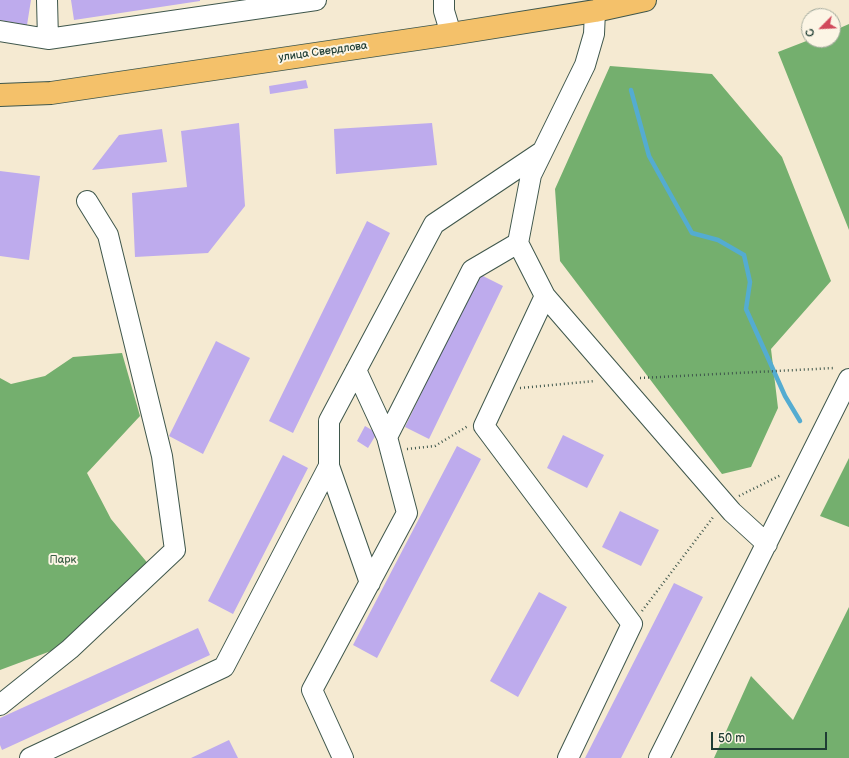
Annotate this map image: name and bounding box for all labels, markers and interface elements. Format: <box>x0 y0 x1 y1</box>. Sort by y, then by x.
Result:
north arrow <box>801 8 841 48</box>
text: С <box>803 27 818 39</box>
street label: улица Свердлова <box>278 39 368 65</box>
park label: Парк <box>50 553 76 567</box>
scale bar <box>713 724 829 750</box>
text: 50 m <box>718 731 745 746</box>

